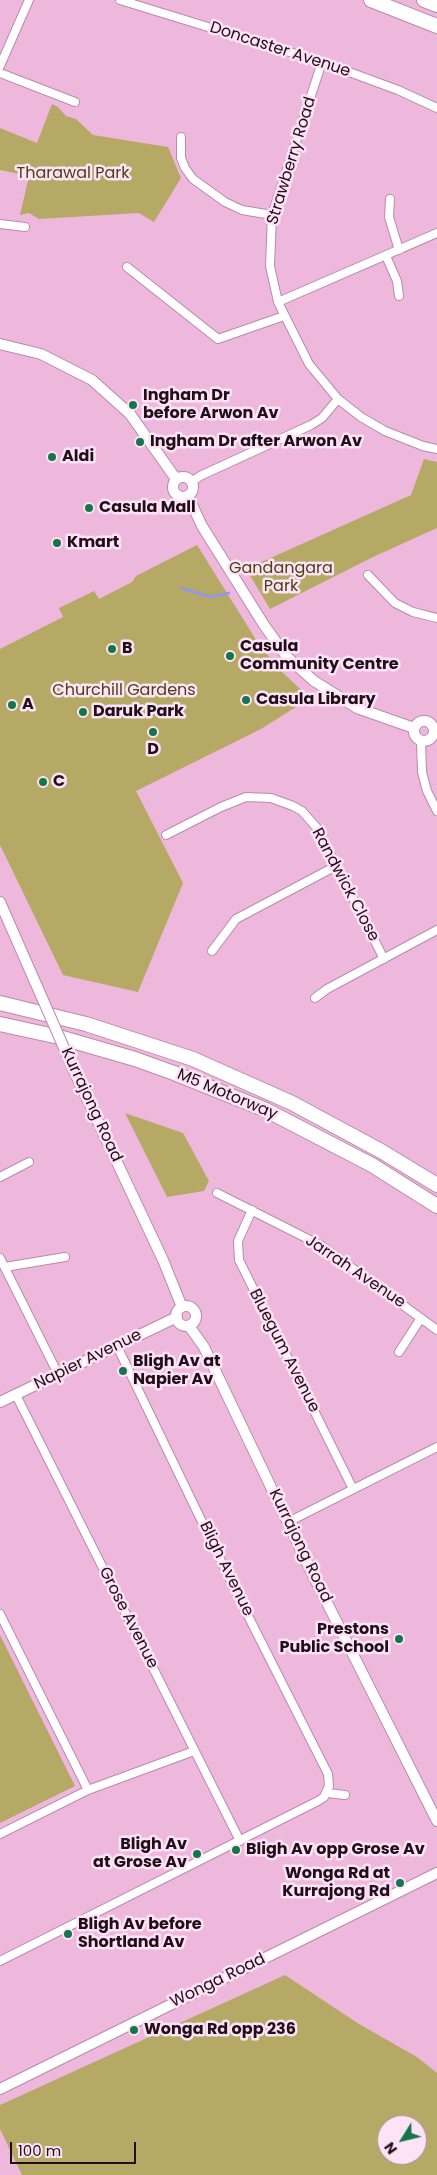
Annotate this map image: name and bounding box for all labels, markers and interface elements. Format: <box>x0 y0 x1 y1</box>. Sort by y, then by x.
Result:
street label: Doncaster Avenue <box>207 18 353 82</box>
street label: Strawberry Road <box>263 95 321 227</box>
park label: Tharawal Park <box>17 164 129 184</box>
place label: Ingham Dr before Arwon Av <box>143 386 278 424</box>
marker: Ingham Dr before Arwon Av <box>127 399 139 411</box>
place label: Ingham Dr after Arwon Av <box>150 432 362 452</box>
marker: Ingham Dr after Arwon Av <box>134 436 146 448</box>
place label: Aldi <box>62 447 94 467</box>
marker: Aldi <box>46 451 58 463</box>
place label: Casula Mall <box>99 498 196 518</box>
marker: Casula Mall <box>83 502 95 514</box>
place label: Kmart <box>67 533 119 553</box>
marker: Kmart <box>51 537 63 549</box>
park label: Gandangara Park <box>229 559 333 597</box>
place label: Casula Community Centre <box>240 637 399 675</box>
place label: B <box>122 639 133 659</box>
marker: B <box>106 643 118 655</box>
marker: Casula Community Centre <box>224 650 236 662</box>
park label: Churchill Gardens <box>52 681 196 701</box>
place label: Casula Library <box>256 690 376 710</box>
marker: Casula Library <box>240 694 252 706</box>
place label: A <box>22 695 34 715</box>
marker: A <box>6 699 18 711</box>
place label: Daruk Park <box>93 702 184 722</box>
marker: Daruk Park <box>77 706 89 718</box>
marker: D <box>147 726 159 738</box>
place label: D <box>147 740 159 760</box>
place label: C <box>53 772 65 792</box>
marker: C <box>37 776 49 788</box>
street label: Randwick Close <box>307 825 383 945</box>
street label: Kurrajong Road <box>56 1045 126 1165</box>
street label: M5 Motorway <box>174 1065 280 1125</box>
street label: Jarrah Avenue <box>301 1231 409 1313</box>
street label: Bluegum Avenue <box>245 1286 323 1416</box>
street label: Napier Avenue <box>31 1326 145 1394</box>
place label: Bligh Av at Napier Av <box>133 1352 221 1390</box>
marker: Bligh Av at Napier Av <box>117 1365 129 1377</box>
street label: Kurrajong Road <box>264 1486 336 1606</box>
street label: Bligh Avenue <box>195 1518 257 1620</box>
street label: Grose Avenue <box>94 1564 162 1672</box>
place label: Prestons Public School <box>279 1620 389 1658</box>
marker: Prestons Public School <box>393 1633 405 1645</box>
place label: Bligh Av at Grose Av <box>93 1835 187 1873</box>
place label: Bligh Av opp Grose Av <box>246 1840 425 1860</box>
marker: Bligh Av opp Grose Av <box>230 1844 242 1856</box>
marker: Bligh Av at Grose Av <box>191 1848 203 1860</box>
place label: Wonga Rd at Kurrajong Rd <box>282 1864 390 1902</box>
marker: Wonga Rd at Kurrajong Rd <box>394 1877 406 1889</box>
place label: Bligh Av before Shortland Av <box>78 1915 202 1953</box>
marker: Bligh Av before Shortland Av <box>62 1928 74 1940</box>
street label: Wonga Road <box>167 1950 269 2012</box>
place label: Wonga Rd opp 236 <box>144 2020 296 2040</box>
marker: Wonga Rd opp 236 <box>128 2024 140 2036</box>
north arrow <box>377 2115 427 2165</box>
scale bar <box>12 2132 139 2164</box>
text: N <box>379 2138 402 2158</box>
text: 100 m <box>18 2140 61 2161</box>

